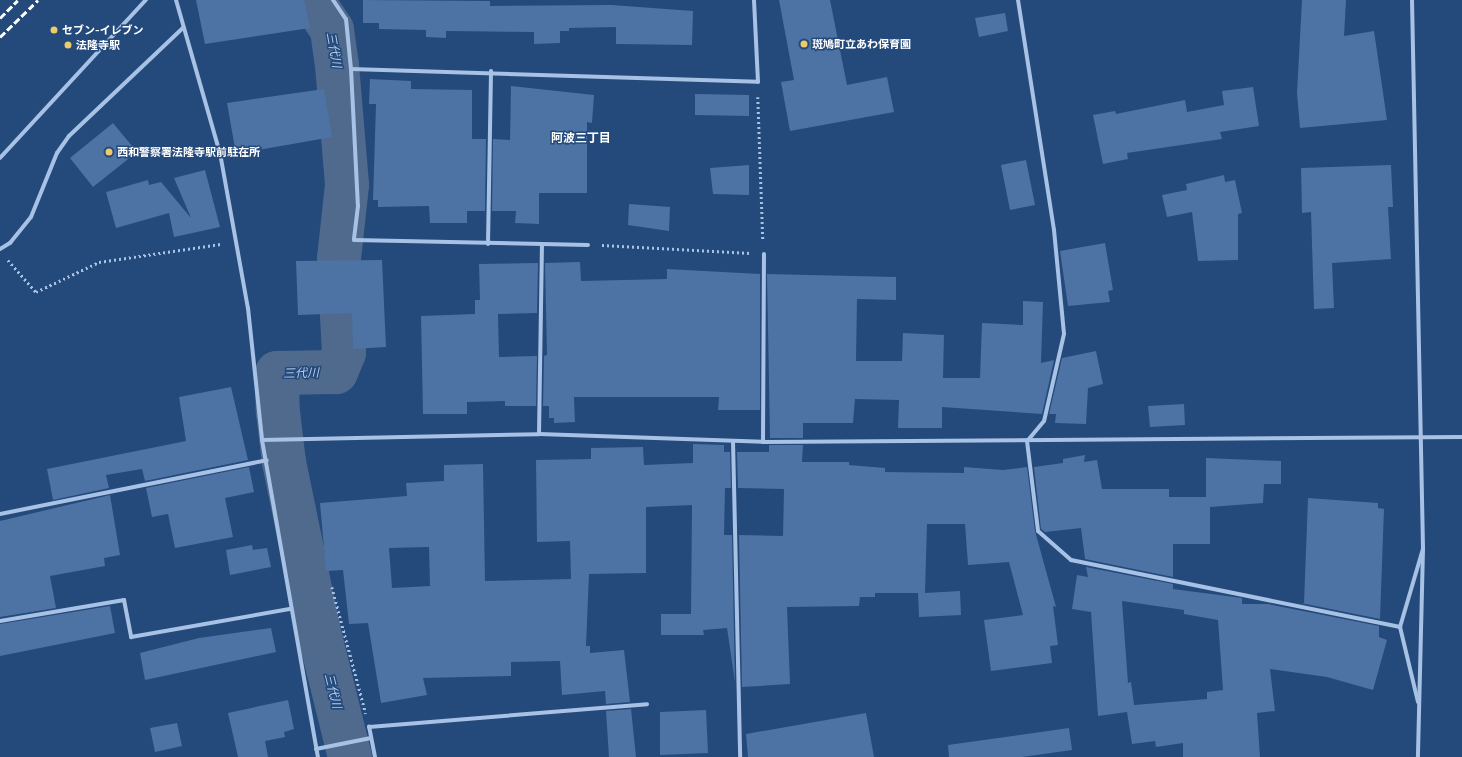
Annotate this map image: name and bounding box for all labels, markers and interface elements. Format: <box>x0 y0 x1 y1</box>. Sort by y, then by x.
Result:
place label: セブン-イレブン <box>62 23 144 37</box>
marker: セブン-イレブン <box>49 25 59 35</box>
water label: 三代川 <box>324 31 344 69</box>
place label: 斑鳩町立あわ保育園 <box>812 37 911 51</box>
place label: 法隆寺駅 <box>76 38 120 52</box>
marker: 斑鳩町立あわ保育園 <box>799 39 809 49</box>
marker: 法隆寺駅 <box>63 40 73 50</box>
district label: 阿波三丁目 <box>551 131 611 145</box>
place label: 西和警察署法隆寺駅前駐在所 <box>117 145 260 159</box>
marker: 西和警察署法隆寺駅前駐在所 <box>104 147 114 157</box>
water label: 三代川 <box>283 365 319 381</box>
water label: 三代川 <box>322 672 344 710</box>

